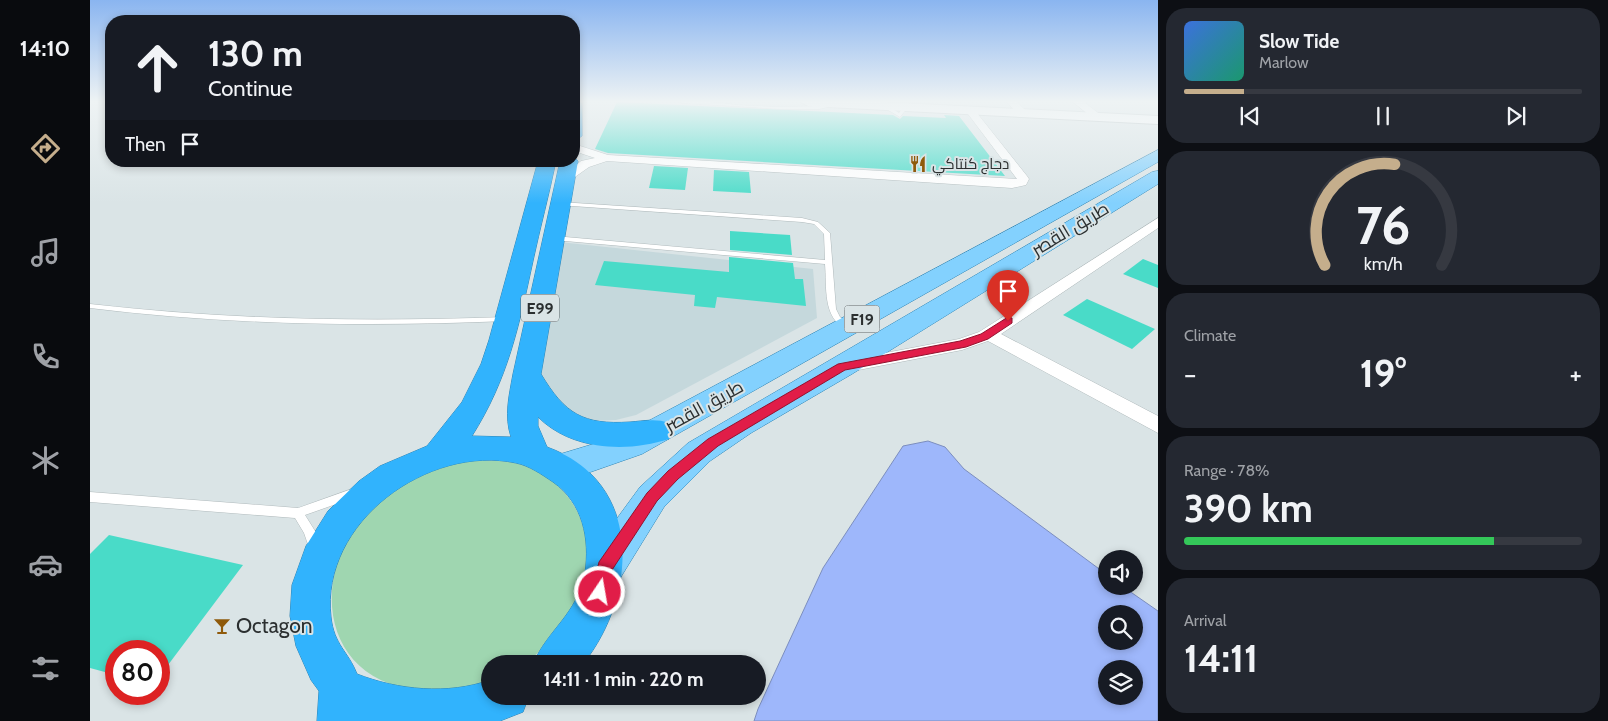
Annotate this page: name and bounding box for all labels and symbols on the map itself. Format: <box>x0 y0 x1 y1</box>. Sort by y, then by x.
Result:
restaurant icon: دجاج كنتاكي <box>908 154 928 174</box>
place label: دجاج كنتاكي <box>932 155 1009 176</box>
street label: طريق القصر <box>1026 197 1113 262</box>
pin <box>987 270 1029 321</box>
road number: E99 <box>521 294 559 322</box>
road number: F19 <box>844 306 880 332</box>
street label: طريق القصر <box>660 375 748 438</box>
position arrow <box>573 565 625 617</box>
place label: Octagon <box>236 613 312 638</box>
bar icon: Octagon <box>212 616 232 636</box>
speed limit sign: 80 <box>105 640 170 705</box>

